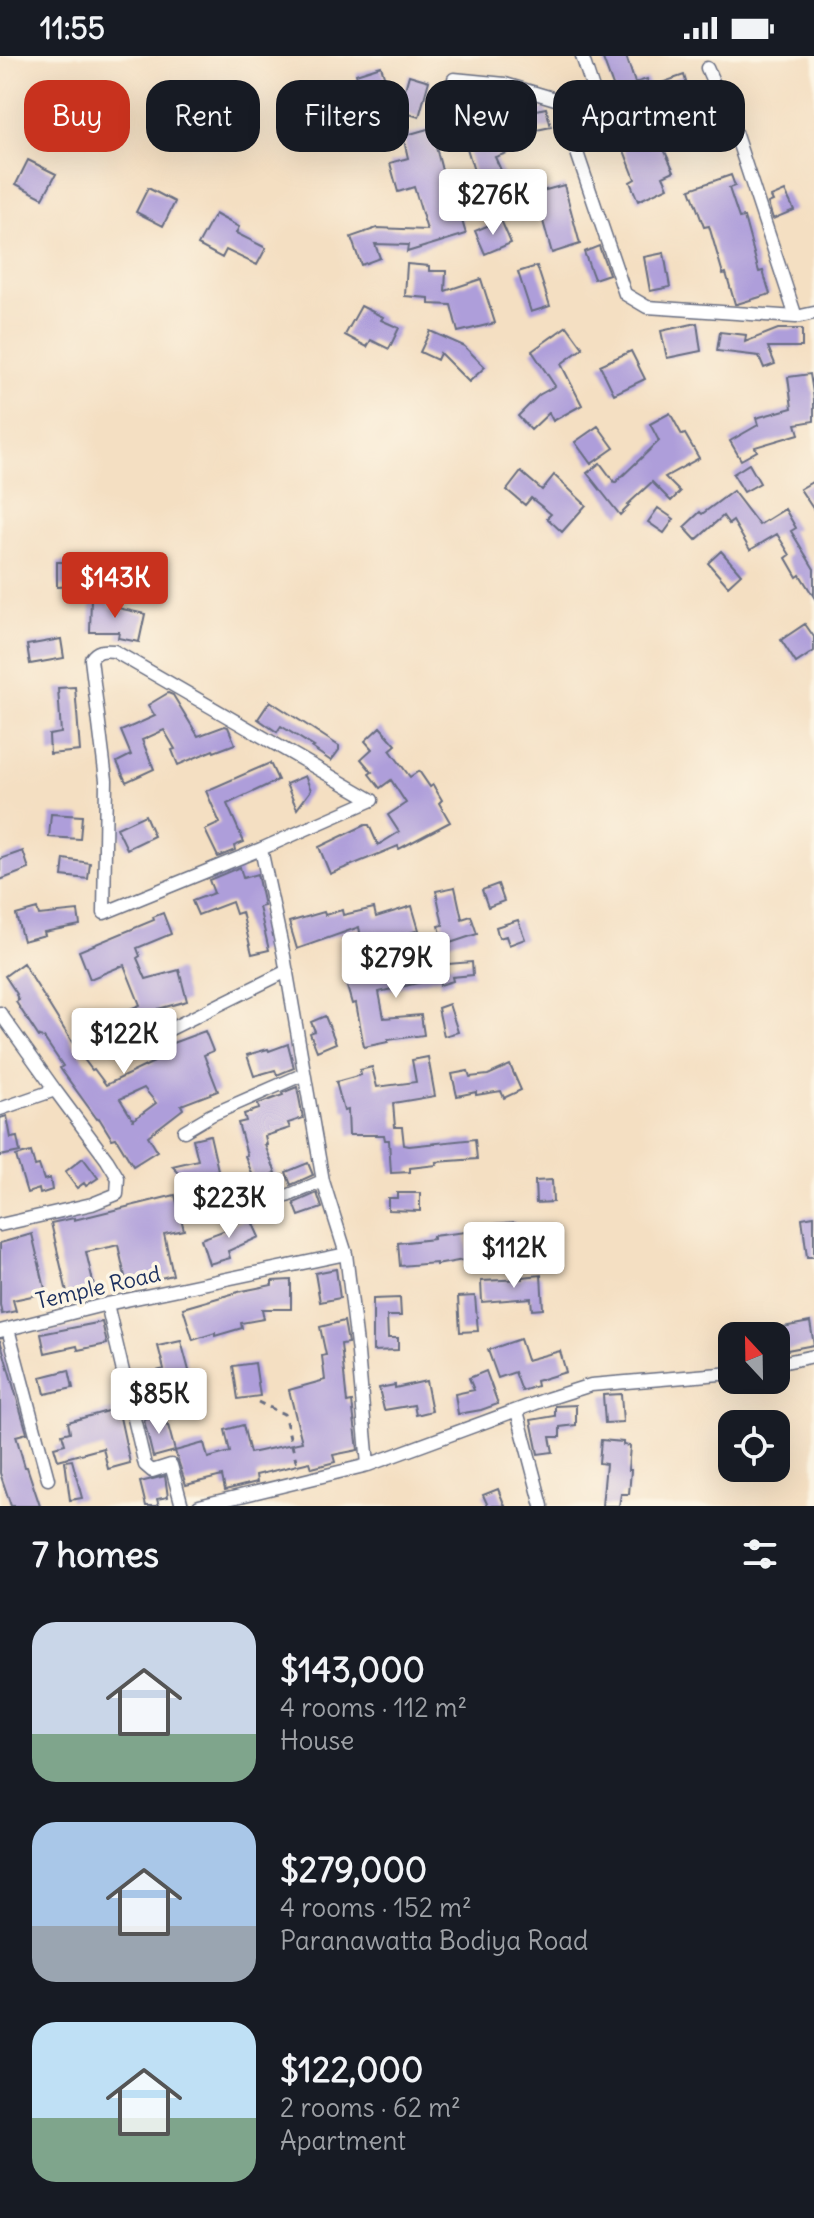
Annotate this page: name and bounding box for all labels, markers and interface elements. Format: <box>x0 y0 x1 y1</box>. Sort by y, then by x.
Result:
text: 11:55 <box>40 9 105 47</box>
chip: Buy <box>24 80 130 152</box>
chip: Rent <box>146 80 260 152</box>
chip: Filters <box>276 80 409 152</box>
chip: New <box>425 80 537 152</box>
chip: Apartment <box>553 80 745 152</box>
pin: $276K <box>437 169 549 237</box>
text: $276K <box>457 178 529 211</box>
pin: $143K <box>59 552 171 620</box>
text: $143K <box>80 561 150 594</box>
pin: $279K <box>340 932 452 1000</box>
text: $279K <box>360 941 432 974</box>
pin: $122K <box>68 1008 180 1076</box>
text: $122K <box>90 1017 158 1050</box>
pin: $223K <box>173 1172 285 1240</box>
text: $223K <box>192 1181 266 1214</box>
pin: $112K <box>458 1222 570 1290</box>
text: $112K <box>482 1231 546 1264</box>
street label: Temple Road <box>33 1259 163 1315</box>
north arrow <box>718 1322 790 1394</box>
map controls <box>718 1322 790 1482</box>
pin: $85K <box>112 1368 206 1436</box>
text: $85K <box>129 1377 189 1410</box>
button: locate <box>718 1410 790 1482</box>
icon: filters <box>738 1532 782 1576</box>
text: 7 homes <box>32 1533 159 1576</box>
text: $143,000 <box>280 1648 425 1691</box>
icon: home <box>96 1654 192 1750</box>
text: 4 rooms · 112 m² <box>280 1691 467 1724</box>
text: House <box>280 1724 354 1757</box>
text: $279,000 <box>280 1848 427 1891</box>
icon: home <box>96 1854 192 1950</box>
text: 4 rooms · 152 m² <box>280 1891 472 1924</box>
text: Paranawatta Bodiya Road <box>280 1924 588 1957</box>
text: $122,000 <box>280 2048 423 2091</box>
icon: home <box>96 2054 192 2150</box>
text: 2 rooms · 62 m² <box>280 2091 461 2124</box>
text: Apartment <box>280 2124 406 2157</box>

